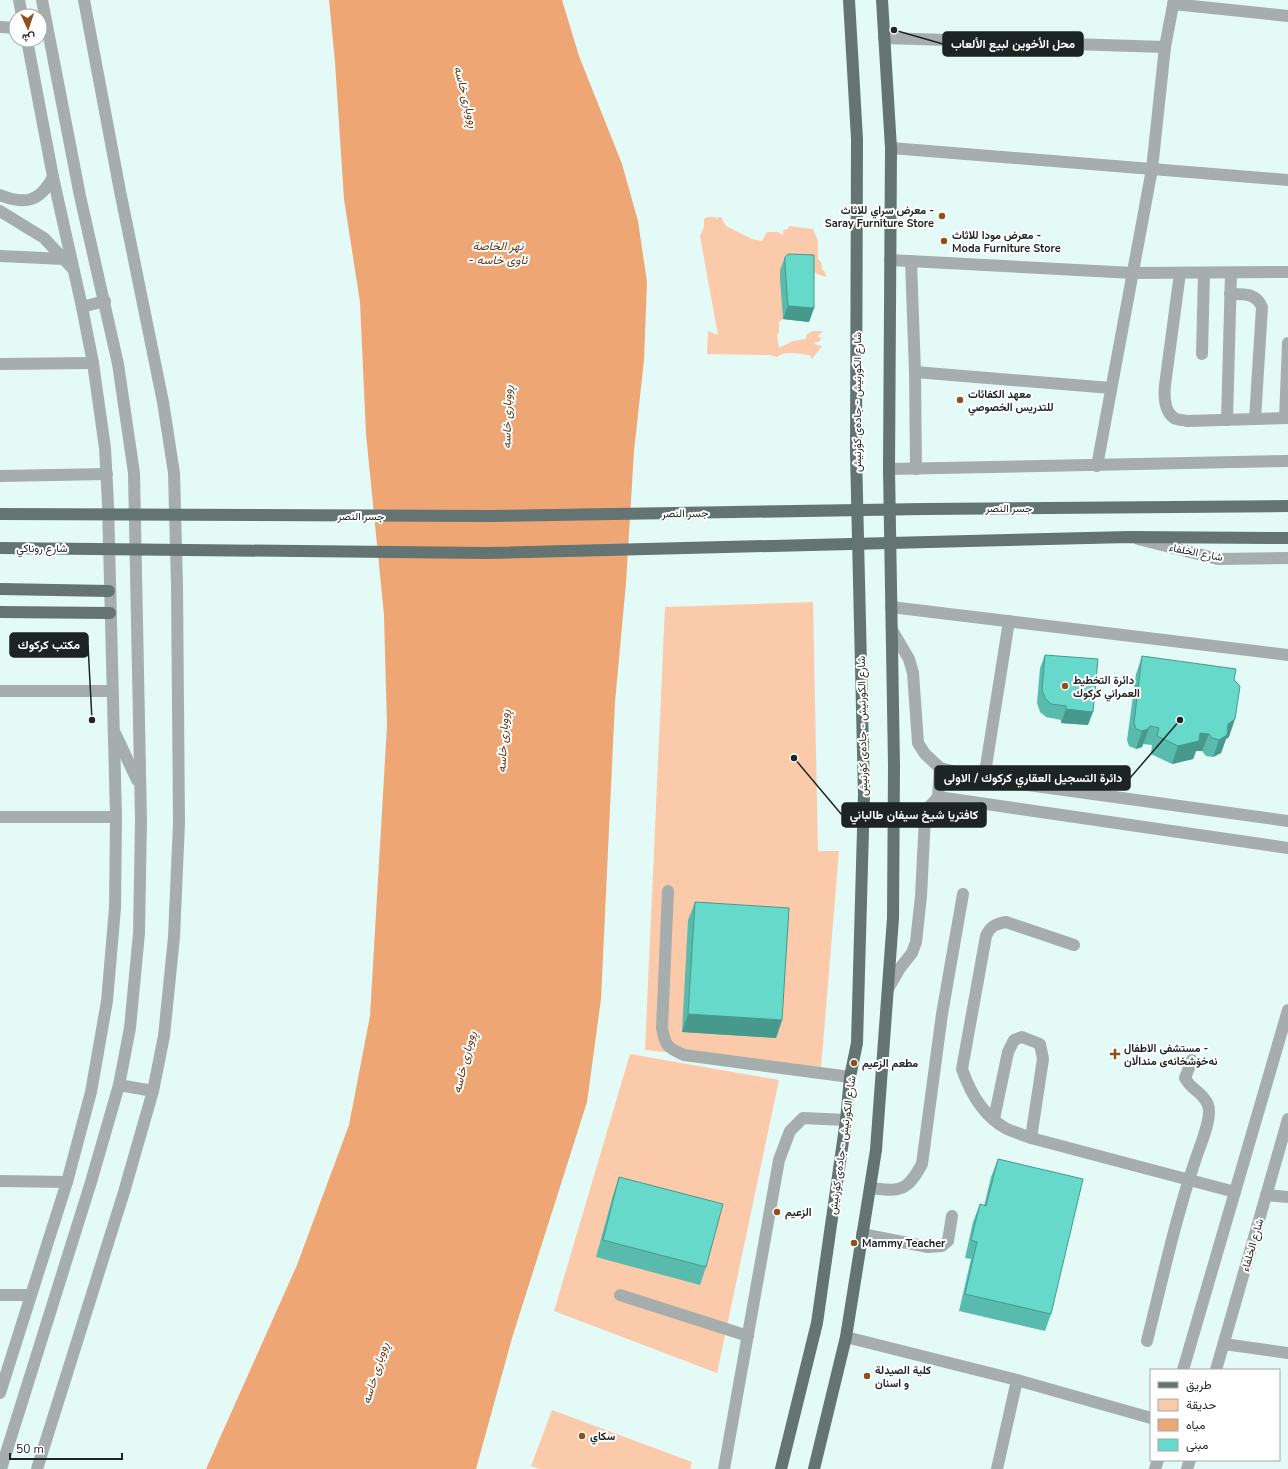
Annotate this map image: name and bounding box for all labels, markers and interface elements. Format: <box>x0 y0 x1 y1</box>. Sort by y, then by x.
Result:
north arrow <box>8 8 48 48</box>
text: ش <box>22 30 35 45</box>
callout: محل الأخوين لبيع الألعاب <box>943 32 1083 56</box>
text: محل الأخوين لبيع الألعاب <box>951 36 1076 52</box>
water label: ڕووباری خاسە <box>448 64 482 130</box>
place label: معرض سراي للاثاث - Saray Furniture Store <box>825 203 934 231</box>
marker: معرض سراي للاثاث - Saray Furniture Store <box>937 211 947 221</box>
place label: معرض مودا للاثاث - Moda Furniture Store <box>952 228 1061 256</box>
marker: معرض مودا للاثاث - Moda Furniture Store <box>939 236 949 246</box>
water label: نهر الخاصة - ئاوی خاسە <box>469 238 529 268</box>
street label: شارع الكورنيش - جادەی کۆرنیش <box>850 332 865 472</box>
water label: ڕووباری خاسە <box>498 385 518 449</box>
place label: معهد الكفائات للتدريس الخصوصي <box>968 387 1054 416</box>
marker: معهد الكفائات للتدريس الخصوصي <box>955 395 965 405</box>
street label: جسر النصر <box>985 501 1032 516</box>
street label: جسر النصر <box>660 506 709 521</box>
street label: جسر النصر <box>337 509 384 524</box>
street label: شارع الخلفاء <box>1168 540 1224 565</box>
street label: شارع روناكي <box>16 541 68 558</box>
callout: مكتب كركوك <box>10 633 88 657</box>
text: مكتب كركوك <box>18 637 81 653</box>
street label: شارع الكورنيش - جادەی کۆرنیش <box>854 656 871 796</box>
place label: دائرة التخطيط العمراني كركوك <box>1073 673 1140 702</box>
marker: دائرة التخطيط العمراني كركوك <box>1060 681 1070 691</box>
water label: ڕووباری خاسە <box>493 709 515 773</box>
callout: دائرة التسجيل العقاري كركوك / الاولى <box>935 766 1130 790</box>
text: دائرة التسجيل العقاري كركوك / الاولى <box>944 770 1122 788</box>
callout: كافتريا شيخ سيفان طالباني <box>842 803 986 827</box>
text: كافتريا شيخ سيفان طالباني <box>850 807 979 825</box>
water label: ڕووباری خاسە <box>449 1029 481 1095</box>
place label: مستشفى الاطفال - نەخۆشخانەی منداڵان <box>1124 1041 1218 1069</box>
marker: مستشفى الاطفال - نەخۆشخانەی منداڵان <box>1109 1048 1121 1060</box>
place label: مطعم الزعيم <box>862 1056 918 1071</box>
marker: مطعم الزعيم <box>849 1058 859 1068</box>
street label: شارع الكورنيش - جادەی کۆرنیش <box>825 1074 860 1215</box>
place label: الزعيم <box>785 1205 812 1220</box>
marker: الزعيم <box>772 1207 782 1217</box>
street label: شارع الخلفاء <box>1238 1217 1267 1273</box>
place label: Mammy Teacher <box>862 1236 946 1251</box>
marker: Mammy Teacher <box>849 1238 859 1248</box>
water label: ڕووباری خاسە <box>358 1340 394 1406</box>
place label: كلية الصيدلة و اسنان <box>875 1363 931 1391</box>
legend <box>1150 1369 1280 1461</box>
marker: كلية الصيدلة و اسنان <box>862 1371 872 1381</box>
text: طريق <box>1186 1377 1212 1393</box>
text: حديقة <box>1186 1397 1216 1413</box>
text: مياه <box>1186 1417 1205 1433</box>
place label: سكاي <box>590 1429 616 1445</box>
marker: سكاي <box>577 1431 587 1441</box>
scale bar <box>10 1435 122 1461</box>
text: مبنى <box>1186 1437 1208 1453</box>
text: 50 m <box>16 1441 44 1457</box>

